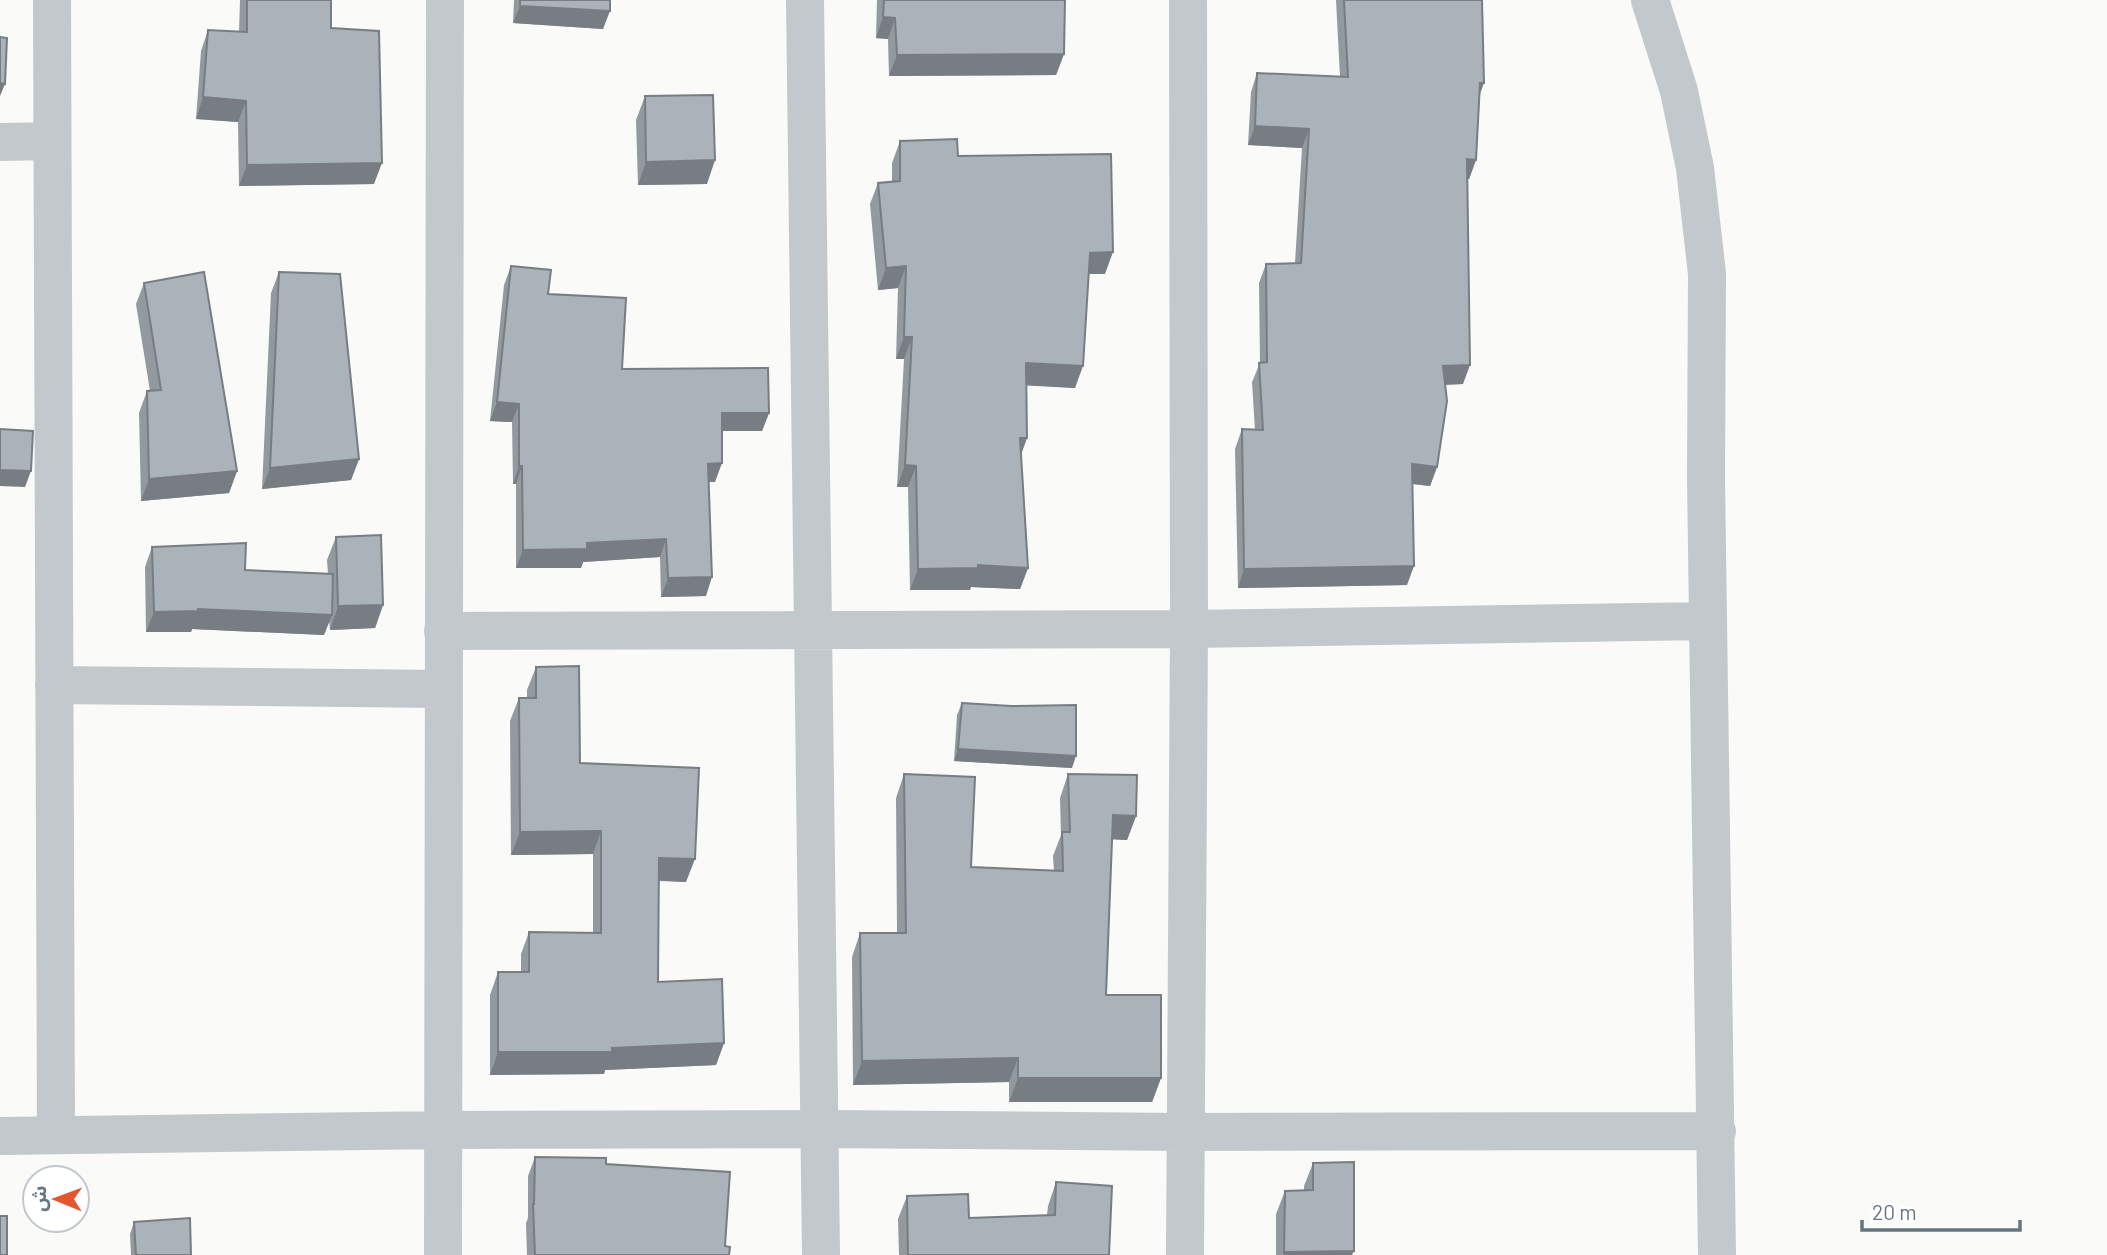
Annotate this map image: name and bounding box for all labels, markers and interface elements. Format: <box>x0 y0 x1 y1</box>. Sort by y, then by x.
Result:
north arrow <box>21 1164 91 1234</box>
text: ش <box>27 1185 50 1212</box>
scale bar <box>1862 1188 2020 1232</box>
text: 20 m <box>1872 1199 1917 1224</box>

